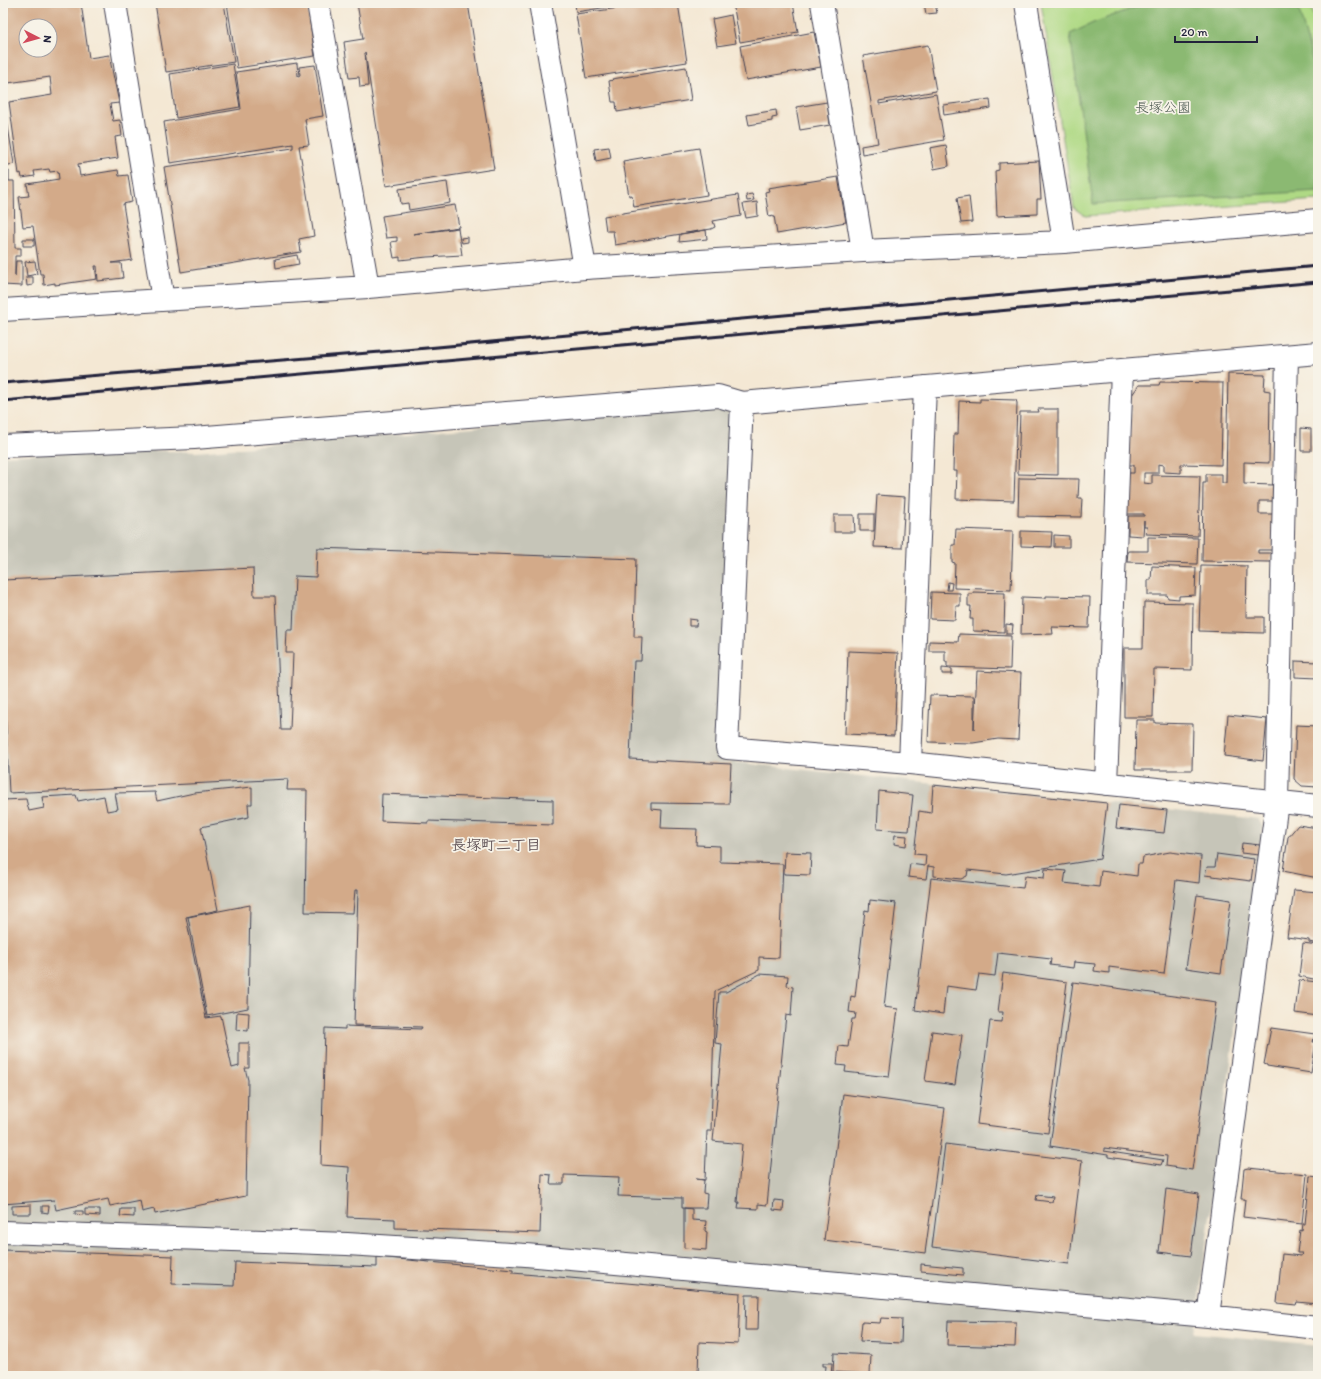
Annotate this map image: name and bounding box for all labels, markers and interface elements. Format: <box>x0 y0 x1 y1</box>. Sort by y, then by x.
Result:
north arrow <box>18 18 58 58</box>
scale bar <box>1175 18 1257 44</box>
text: 20 m <box>1181 25 1208 39</box>
text: N <box>41 35 54 43</box>
park label: 長塚公園 <box>1135 99 1191 116</box>
district label: 長塚町二丁目 <box>451 836 541 854</box>

